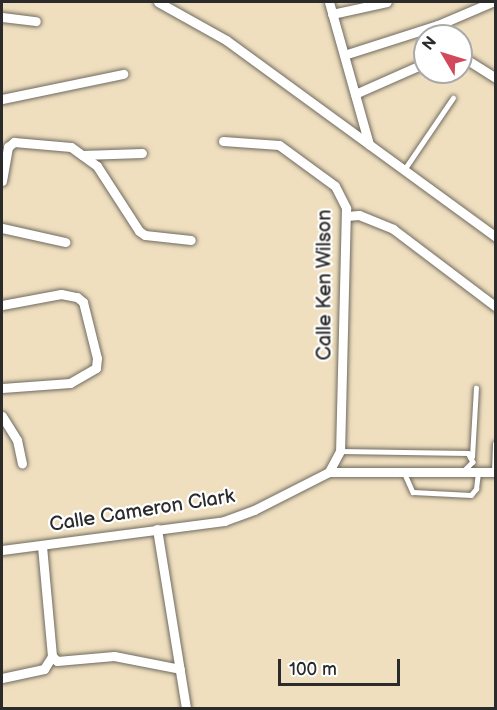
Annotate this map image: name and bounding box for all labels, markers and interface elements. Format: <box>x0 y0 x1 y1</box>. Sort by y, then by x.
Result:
north arrow <box>413 24 473 84</box>
text: N <box>419 33 441 54</box>
street label: Calle Ken Wilson <box>313 209 337 361</box>
street label: Calle Cameron Clark <box>48 485 236 537</box>
scale bar <box>281 647 402 685</box>
text: 100 m <box>289 659 337 680</box>

